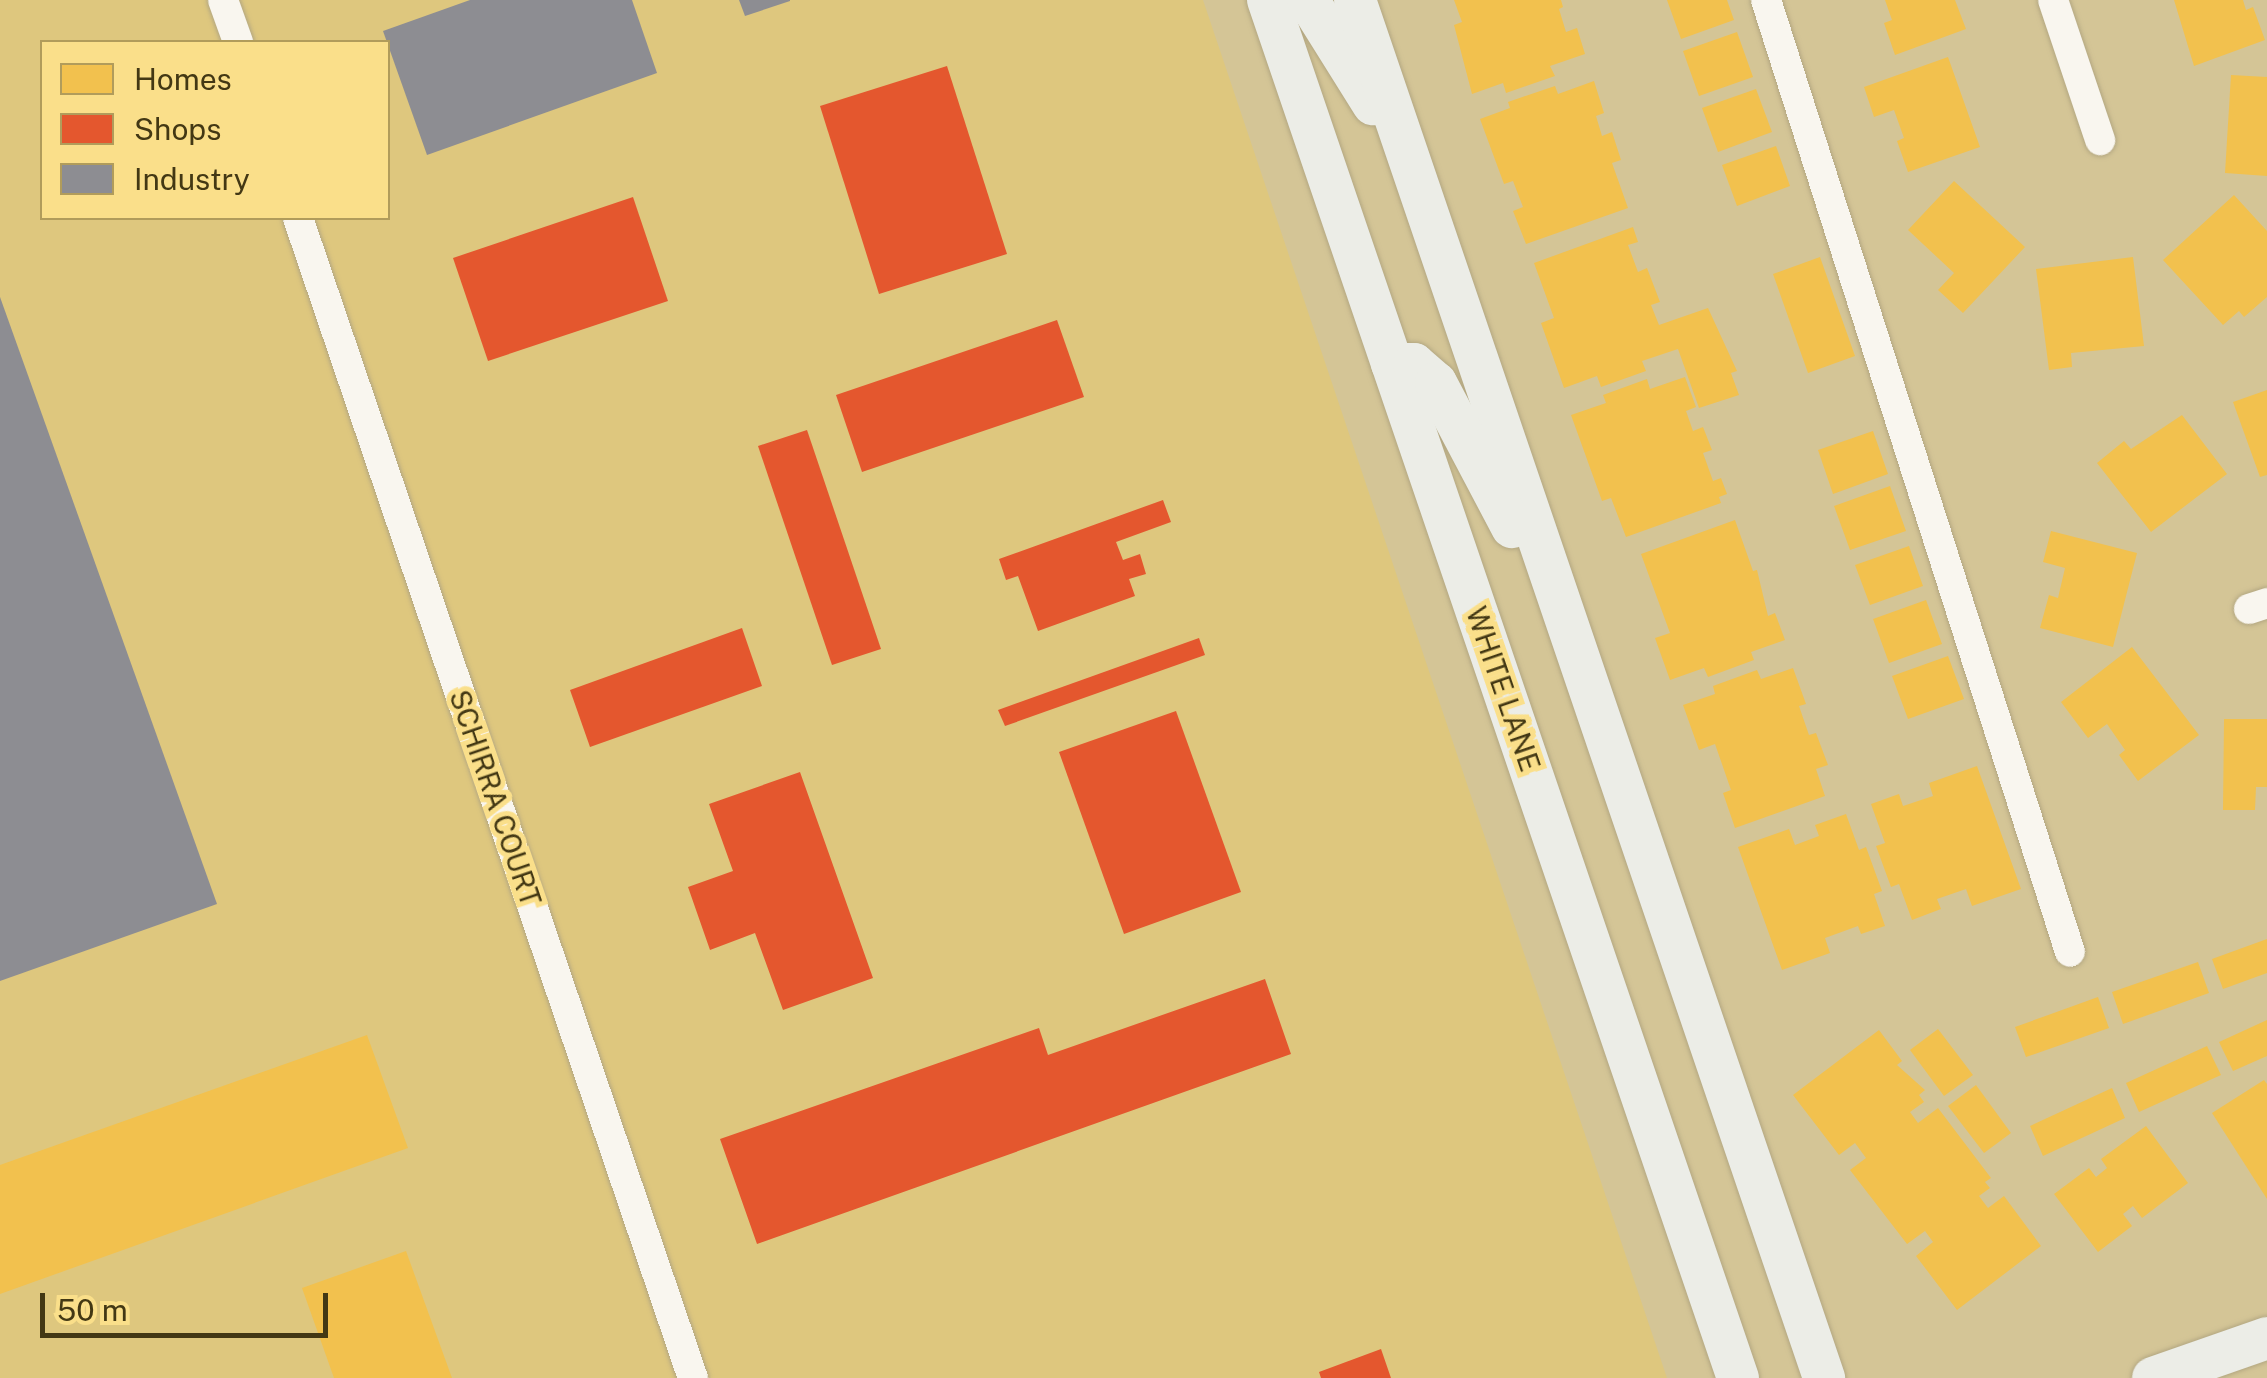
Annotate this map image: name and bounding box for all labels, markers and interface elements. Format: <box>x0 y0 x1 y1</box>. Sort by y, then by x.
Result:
legend <box>40 40 390 220</box>
text: Homes <box>134 61 232 97</box>
text: Shops <box>134 111 221 147</box>
text: Industry <box>134 161 250 197</box>
street label: WHITE LANE <box>1459 602 1547 776</box>
street label: SCHIRRA COURT <box>442 686 548 910</box>
scale bar <box>45 1273 332 1335</box>
text: 50 m <box>57 1292 128 1328</box>

